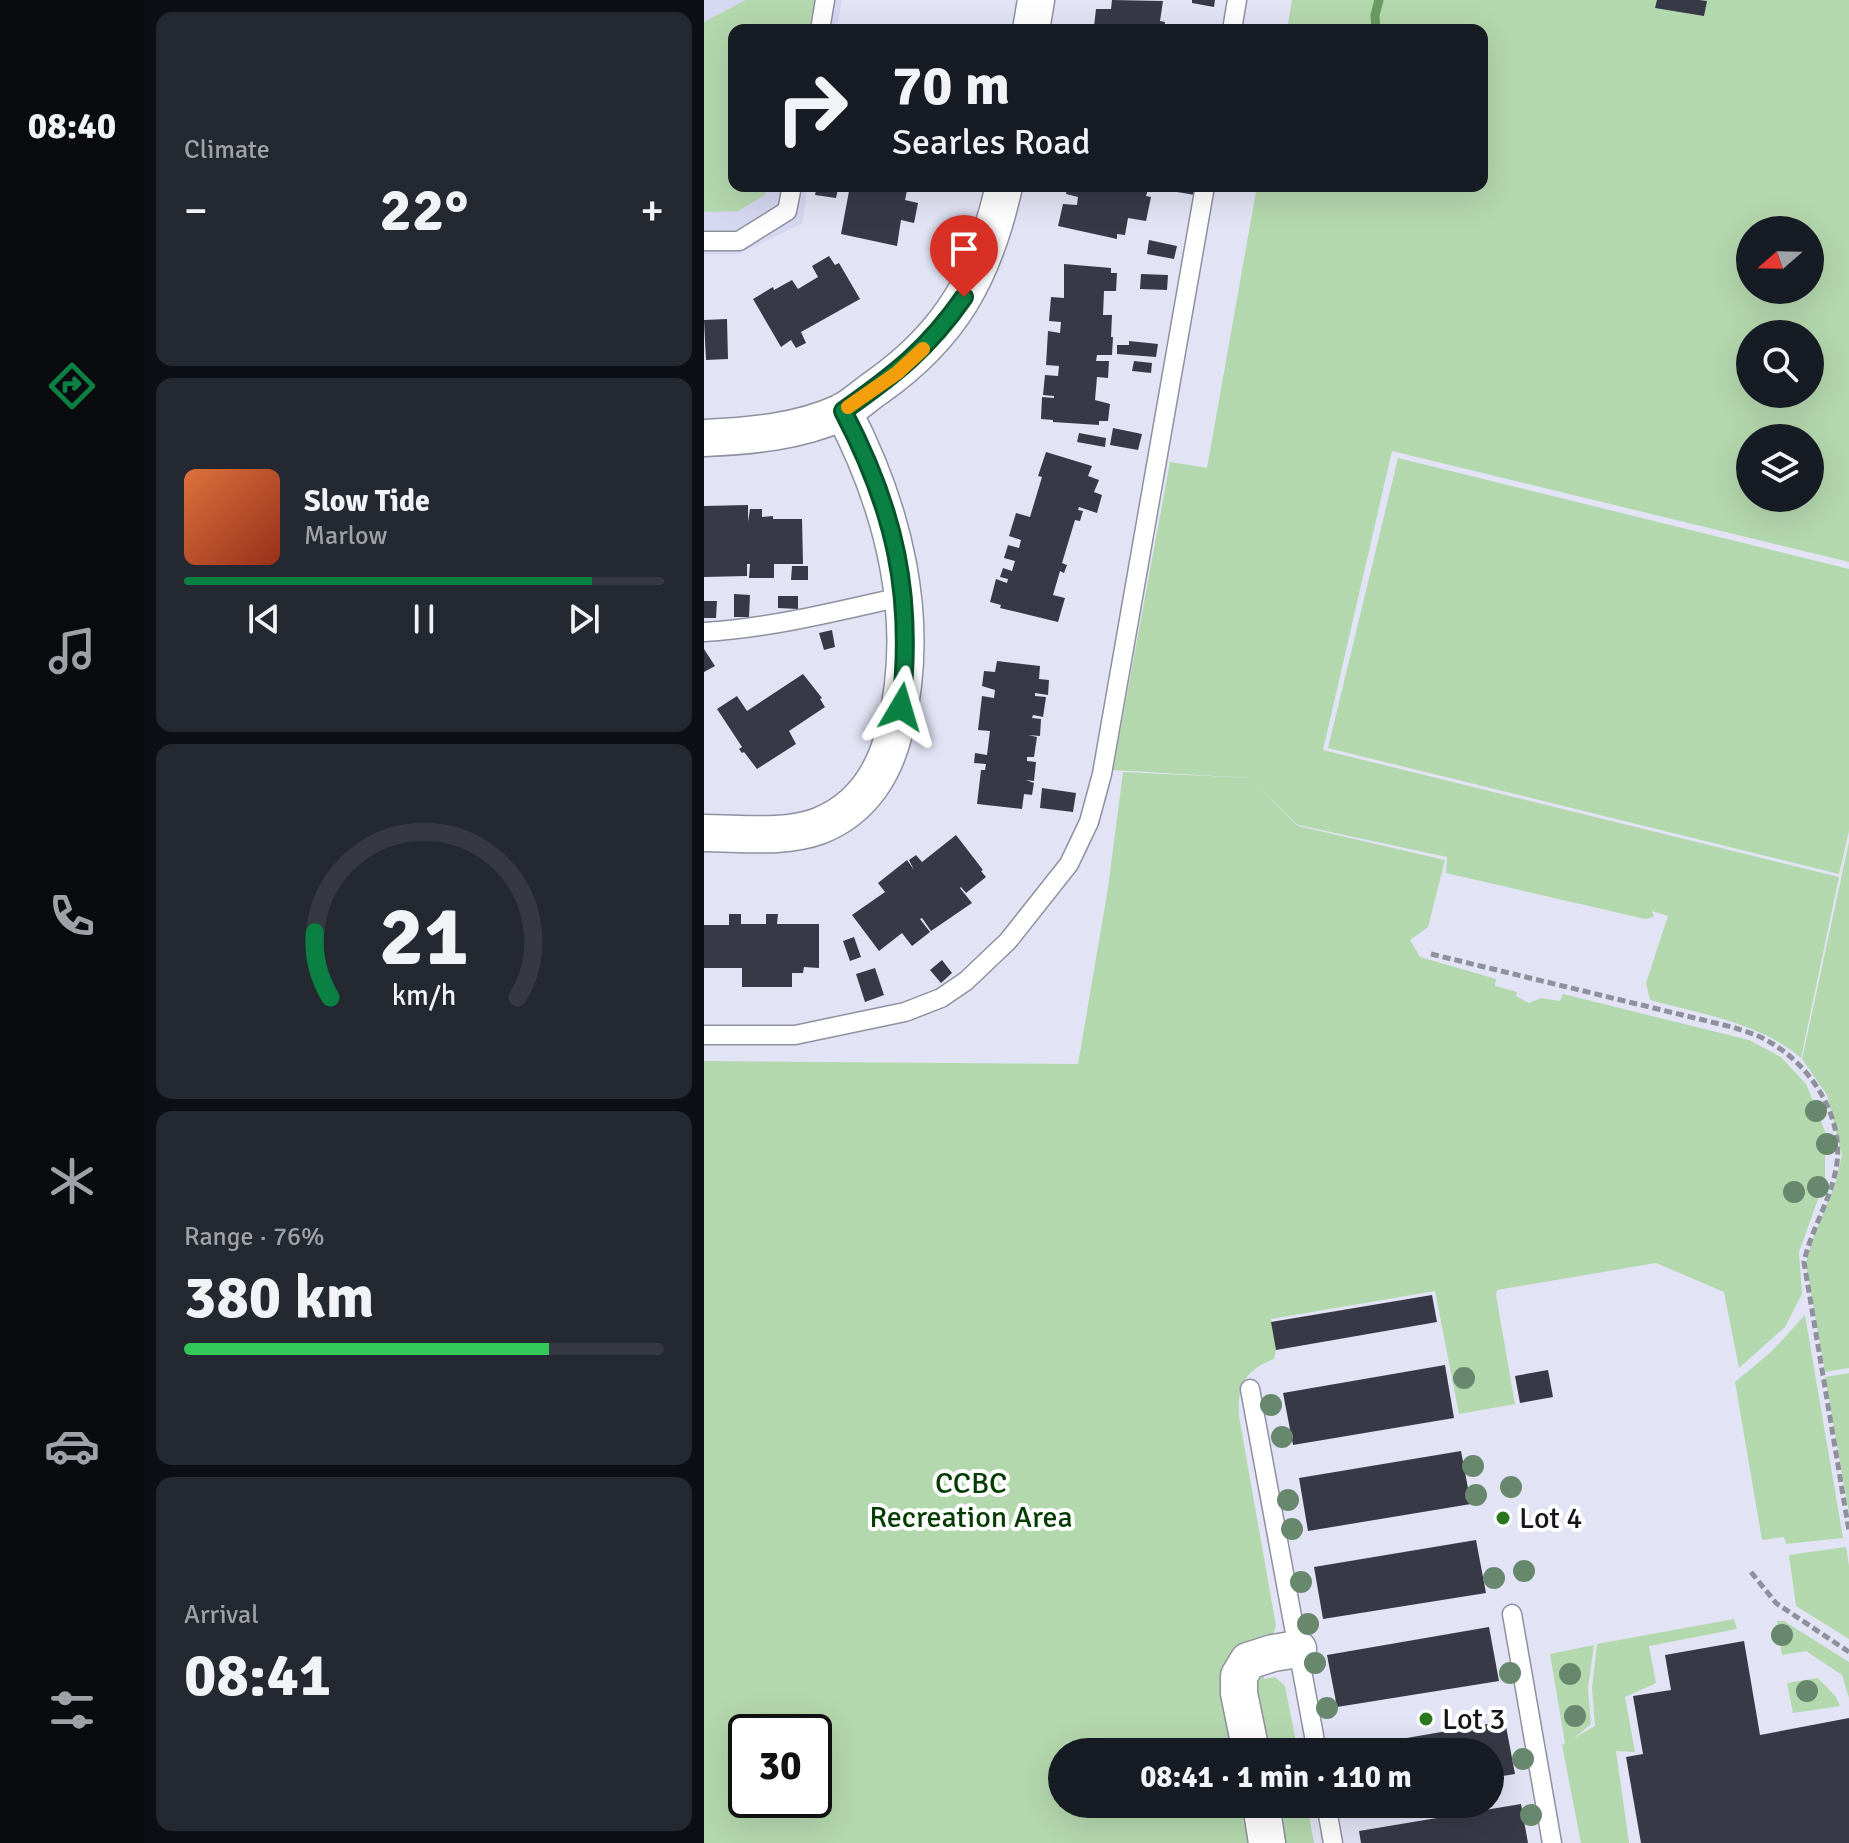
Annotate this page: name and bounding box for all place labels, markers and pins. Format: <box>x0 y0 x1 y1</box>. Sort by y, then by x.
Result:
pin <box>930 215 998 297</box>
place label: Lot 4 <box>1519 1500 1583 1537</box>
marker: Lot 4 <box>1494 1509 1512 1527</box>
place label: Lot 3 <box>1442 1701 1506 1738</box>
marker: Lot 3 <box>1417 1710 1435 1728</box>

